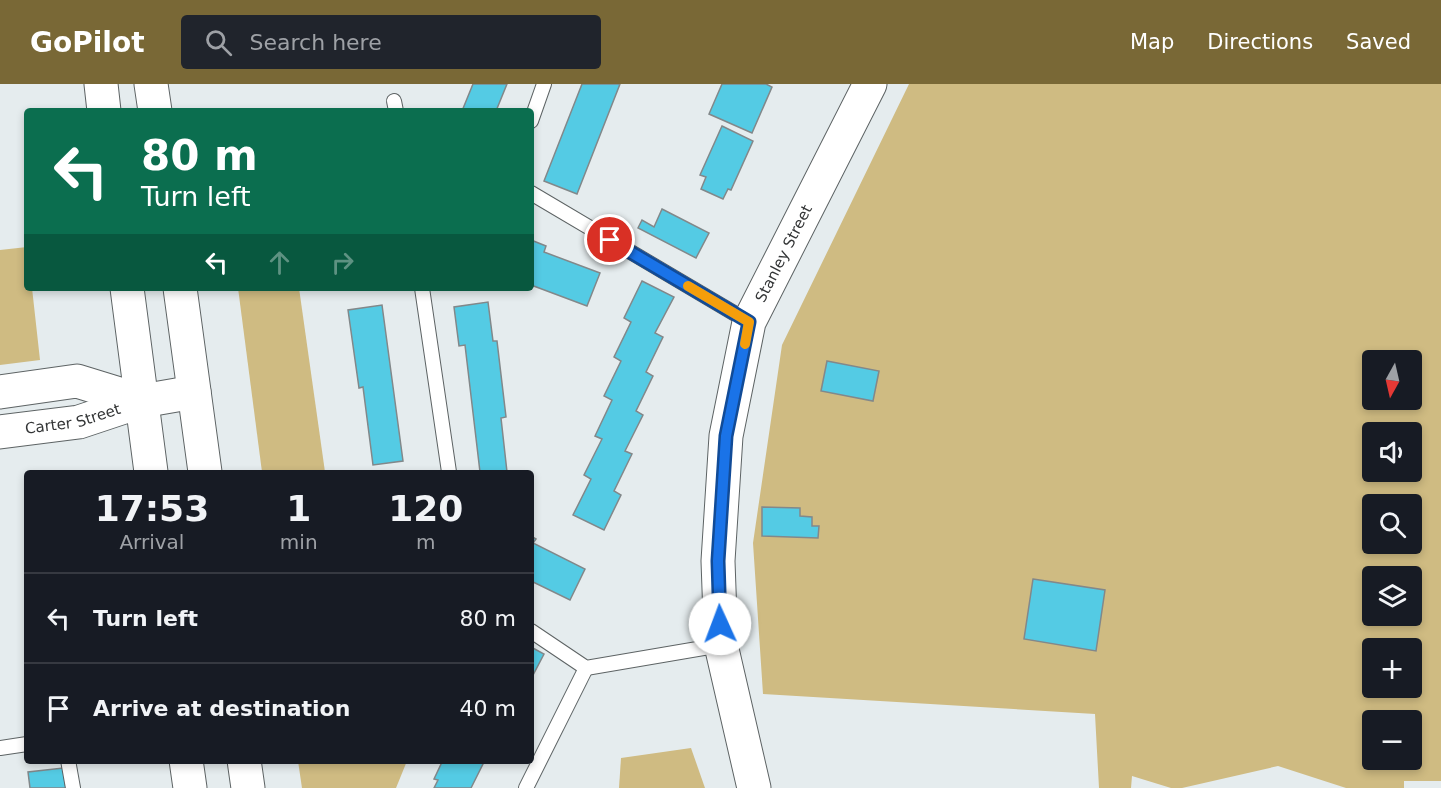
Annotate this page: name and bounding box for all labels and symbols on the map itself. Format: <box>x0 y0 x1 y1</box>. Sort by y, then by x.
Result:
street label: Stanley Street <box>751 202 816 305</box>
pin <box>584 214 635 265</box>
north arrow <box>1362 350 1422 410</box>
street label: Carter Street <box>24 400 123 438</box>
position arrow <box>688 592 752 656</box>

